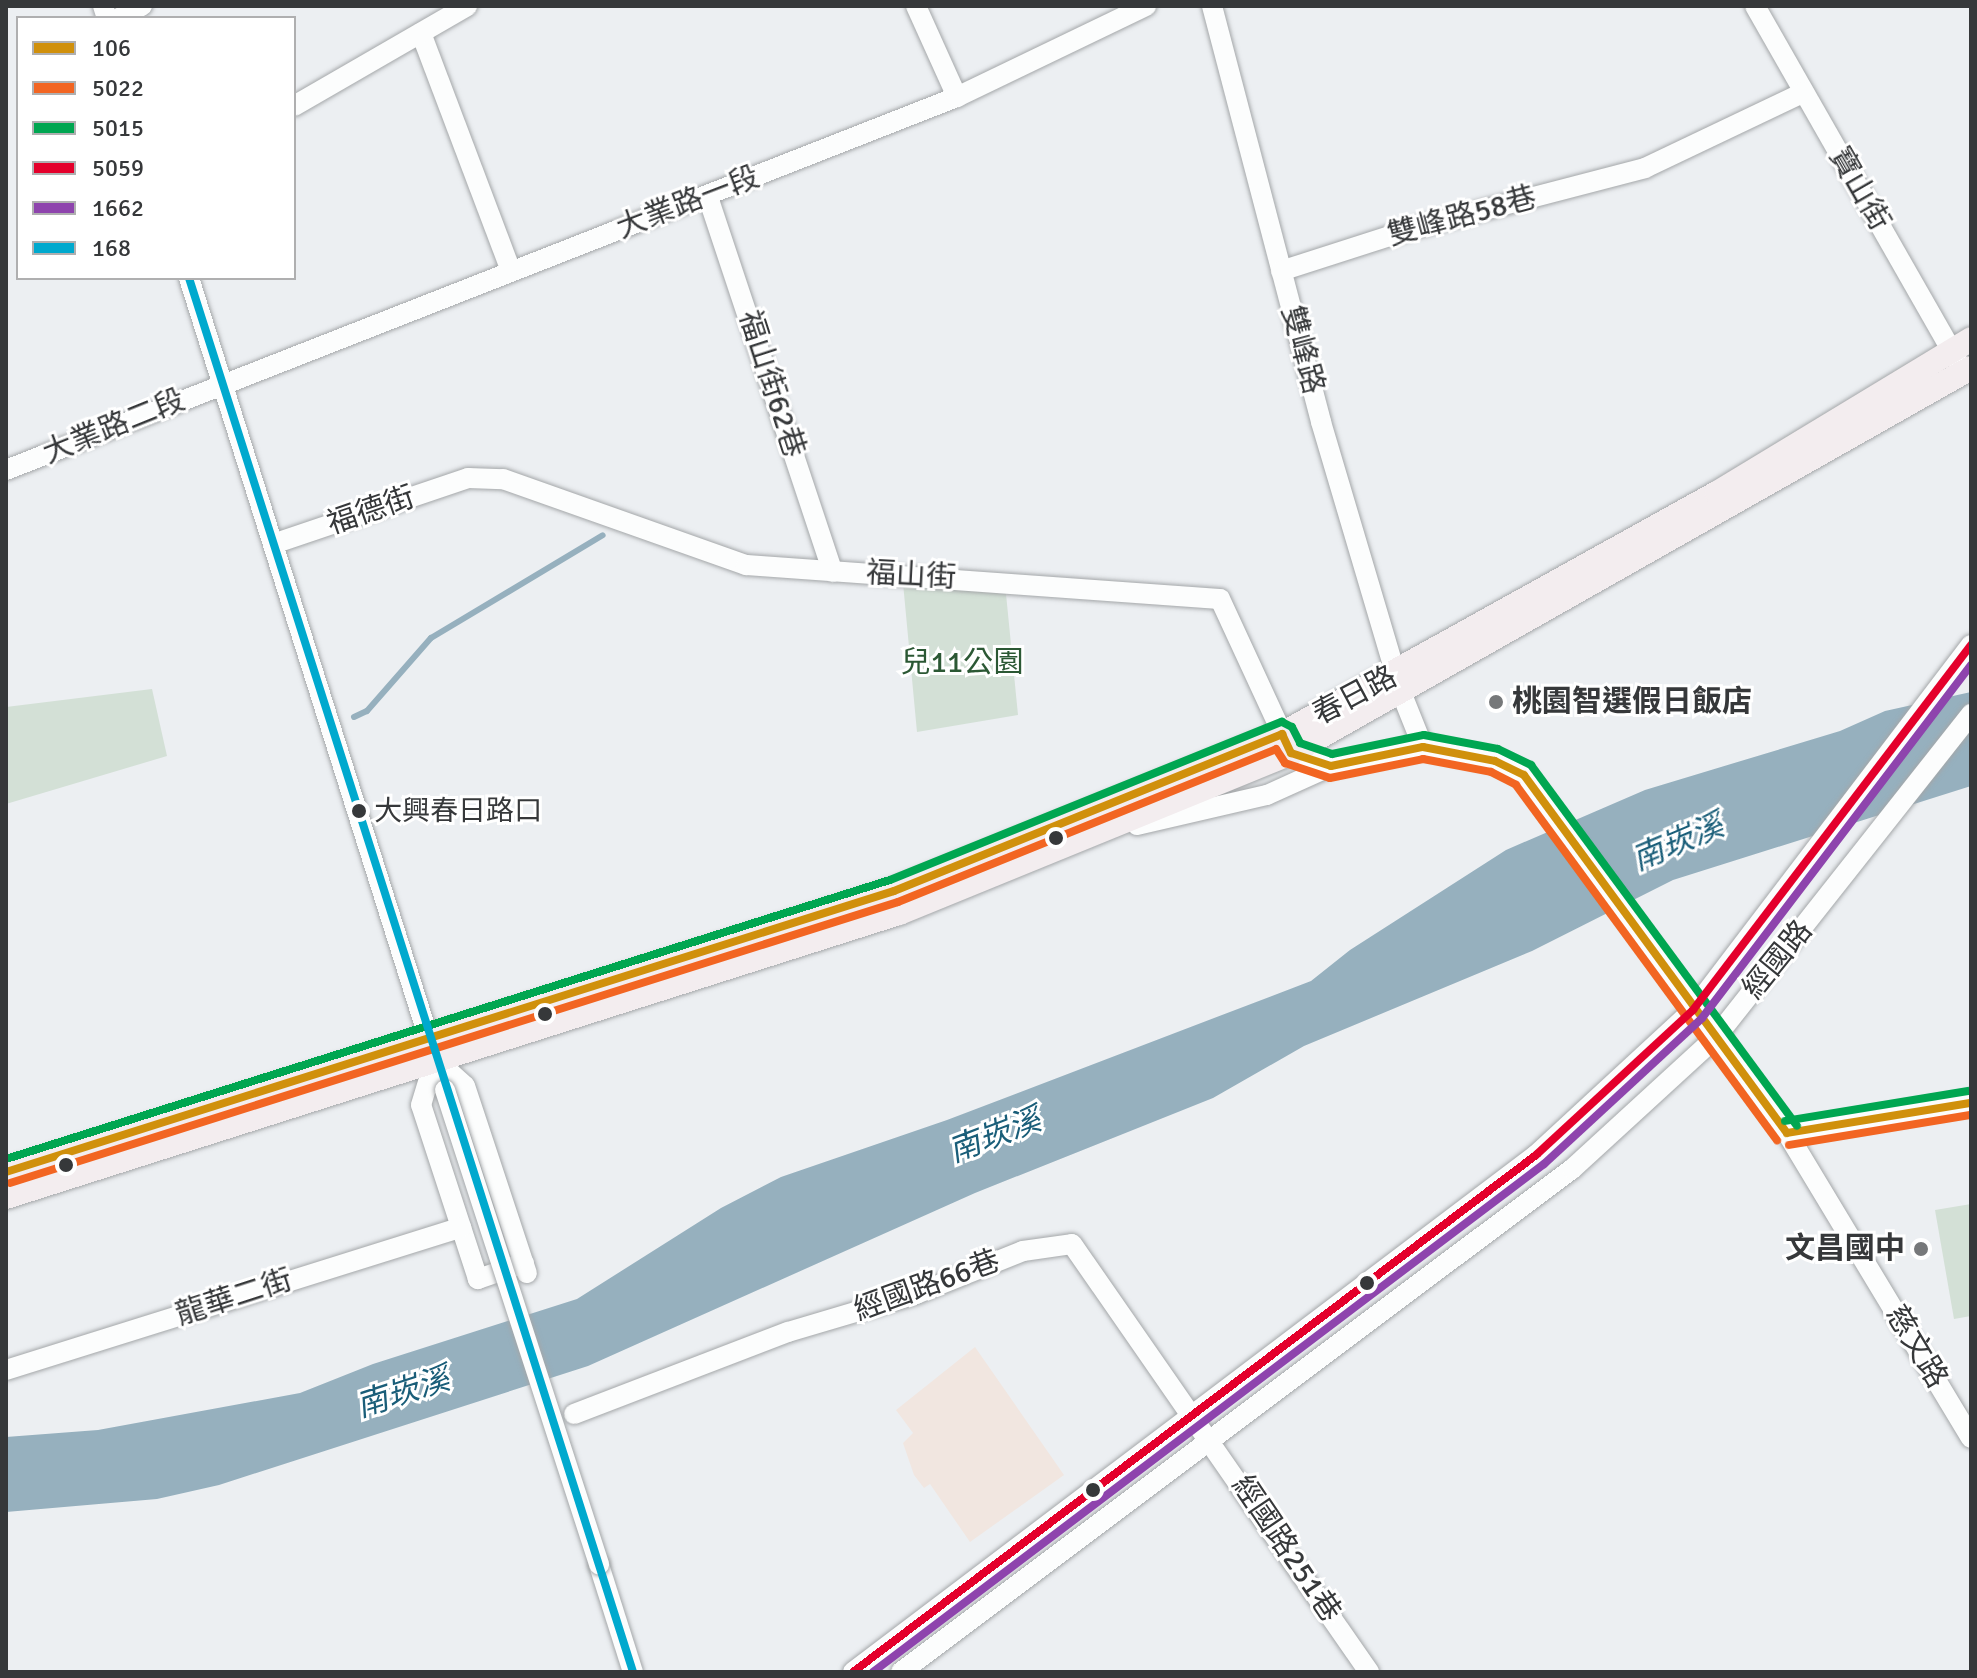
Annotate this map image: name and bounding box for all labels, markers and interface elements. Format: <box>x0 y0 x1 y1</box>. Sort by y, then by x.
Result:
legend <box>16 16 296 280</box>
text: 106 <box>92 33 131 63</box>
text: 5022 <box>92 73 144 103</box>
text: 5015 <box>92 113 144 143</box>
street label: 寶山街 <box>1821 141 1897 237</box>
text: 5059 <box>92 153 144 183</box>
street label: 大業路一段 <box>612 159 764 247</box>
street label: 雙峰路58巷 <box>1384 180 1540 254</box>
text: 1662 <box>92 193 144 223</box>
text: 168 <box>92 233 131 263</box>
street label: 雙峰路 <box>1273 302 1331 398</box>
street label: 福山街62巷 <box>730 306 812 462</box>
street label: 大業路二段 <box>38 382 190 472</box>
street label: 福德街 <box>323 479 419 543</box>
street label: 福山街 <box>865 556 957 596</box>
park label: 兒11公園 <box>901 645 1023 681</box>
street label: 春日路 <box>1307 659 1403 733</box>
place label: 桃園智選假日飯店 <box>1512 684 1752 720</box>
marker: 桃園智選假日飯店 <box>1487 693 1505 711</box>
place label: 大興春日路口 <box>374 794 542 828</box>
marker: 大興春日路口 <box>351 803 367 819</box>
water label: 南崁溪 <box>1626 807 1730 879</box>
unlabelled marker <box>1048 830 1064 846</box>
street label: 經國路 <box>1736 914 1820 1006</box>
unlabelled marker <box>537 1006 553 1022</box>
water label: 南崁溪 <box>943 1101 1047 1171</box>
unlabelled marker <box>58 1157 74 1173</box>
place label: 文昌國中 <box>1785 1231 1905 1267</box>
marker: 文昌國中 <box>1912 1240 1930 1258</box>
street label: 經國路66巷 <box>849 1243 1005 1329</box>
street label: 龍華二街 <box>171 1262 297 1334</box>
unlabelled marker <box>1359 1275 1375 1291</box>
street label: 慈文路 <box>1877 1299 1955 1395</box>
water label: 南崁溪 <box>351 1360 455 1426</box>
street label: 經國路251巷 <box>1224 1469 1348 1629</box>
unlabelled marker <box>1085 1482 1101 1498</box>

